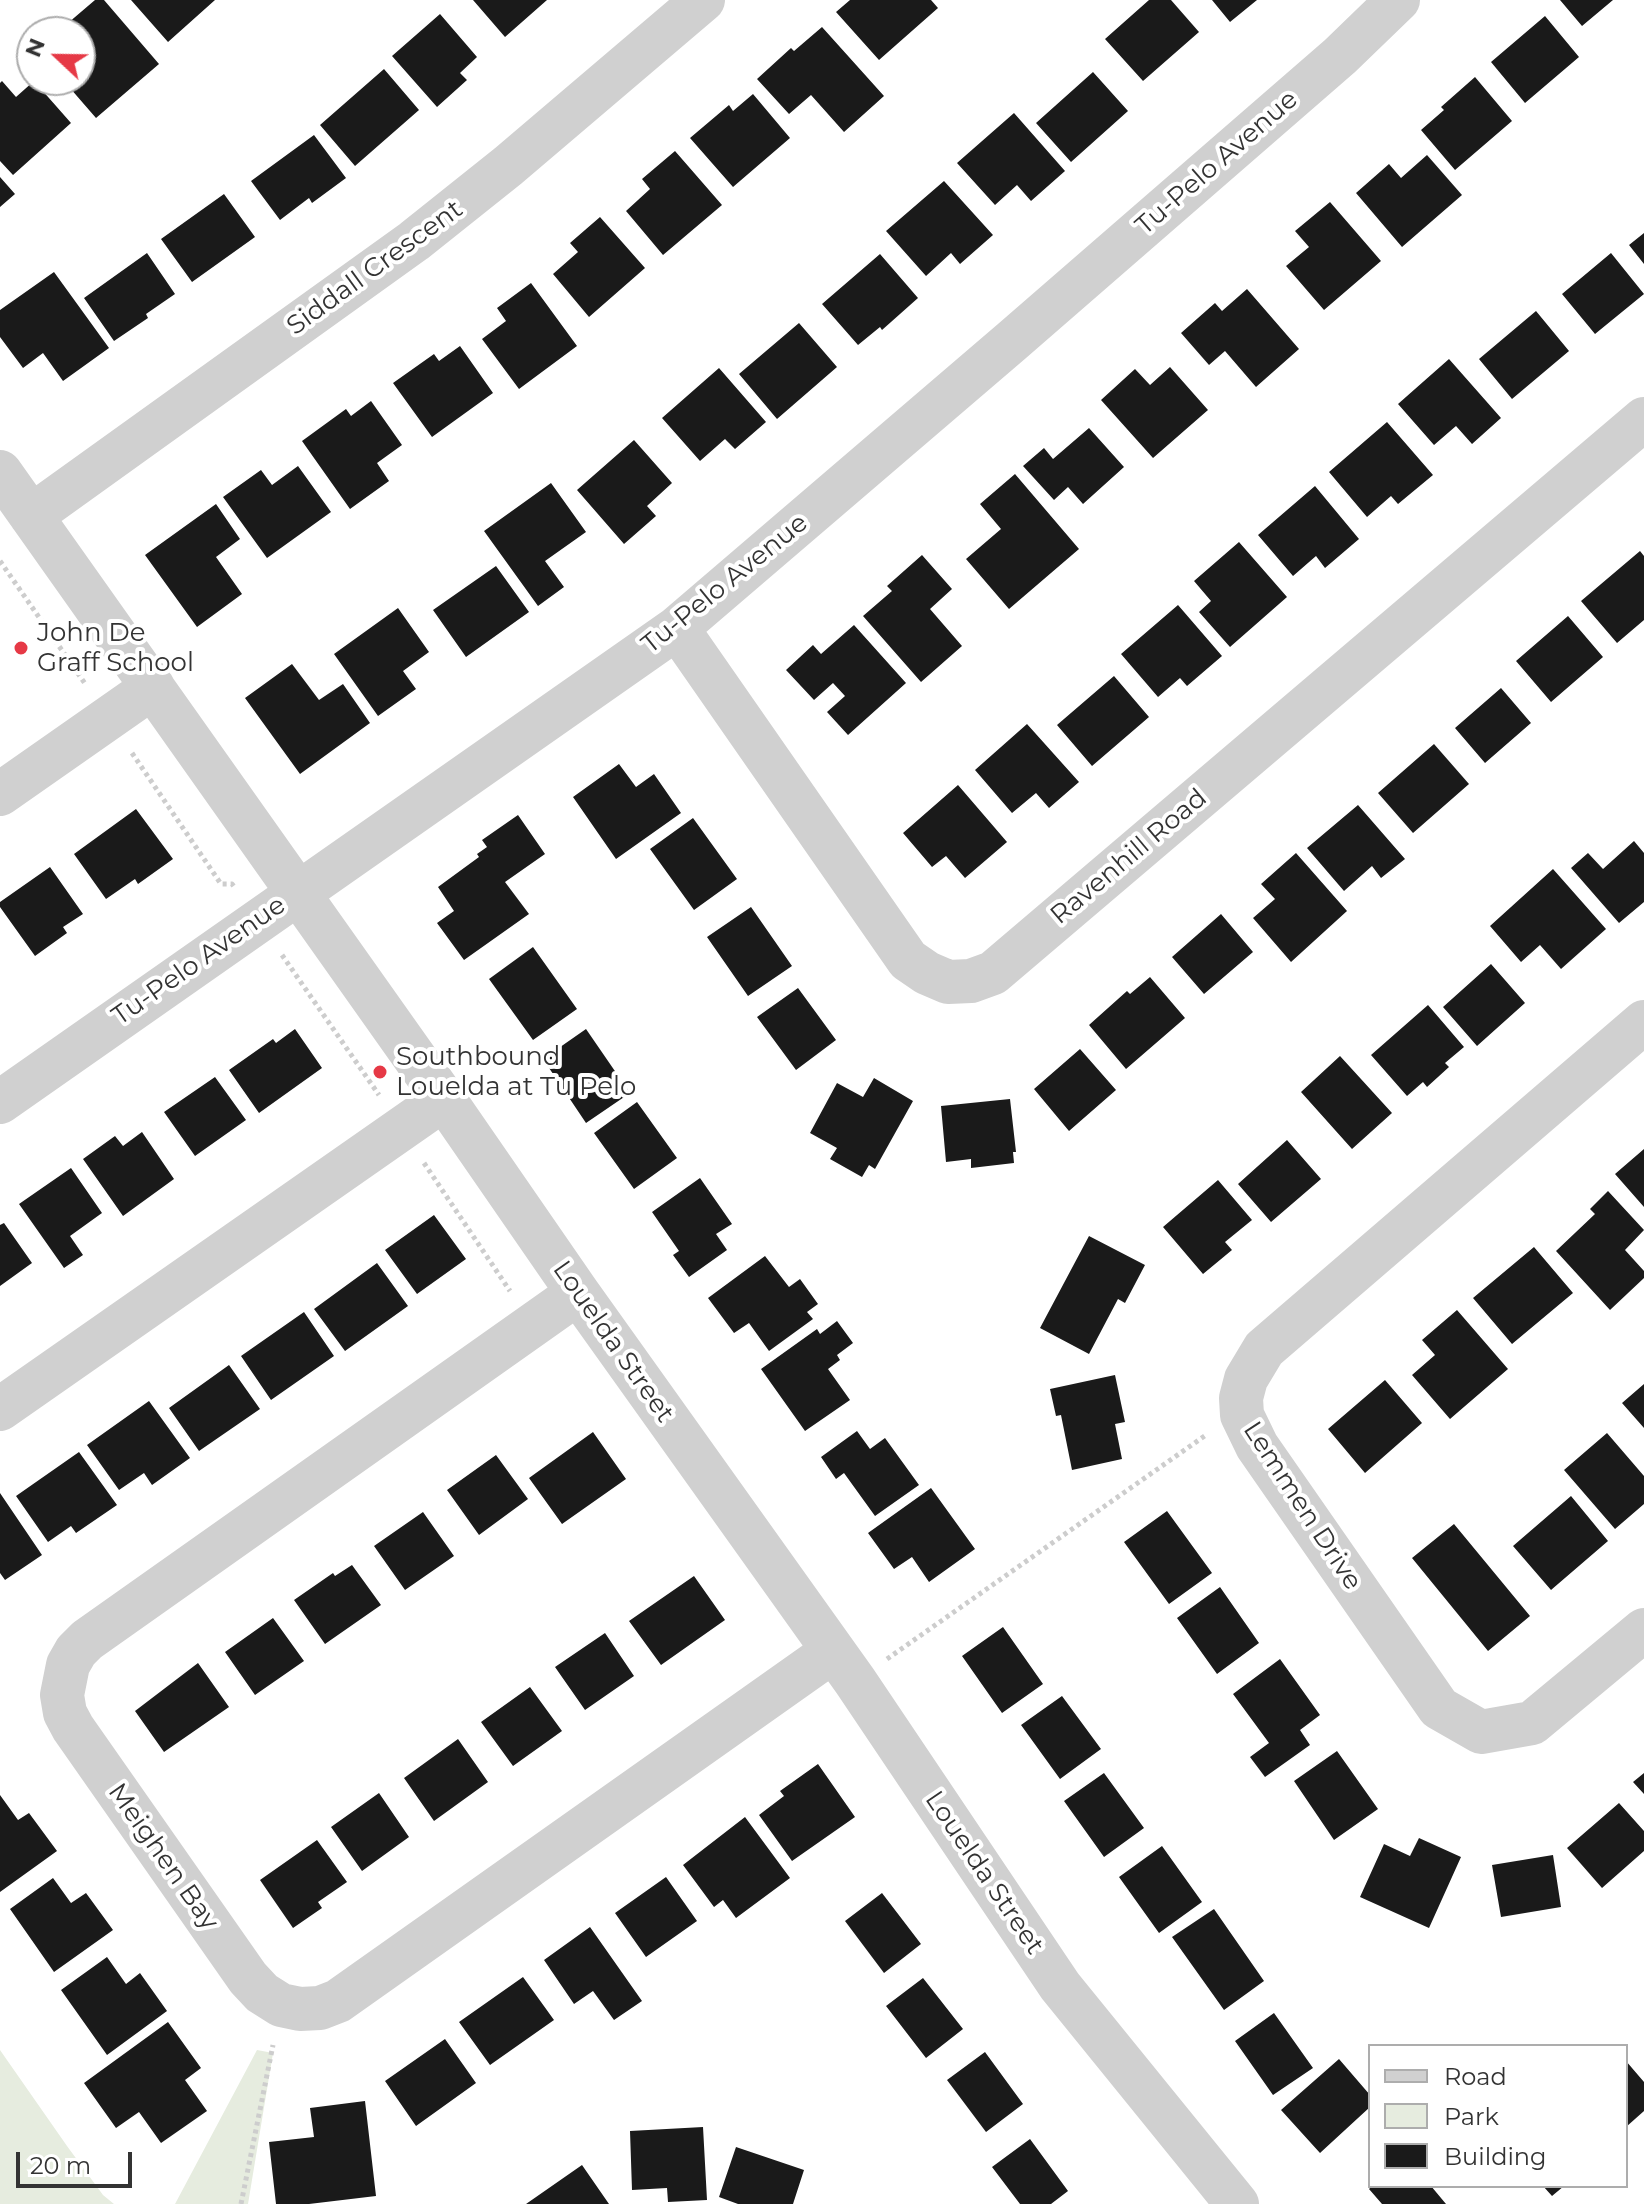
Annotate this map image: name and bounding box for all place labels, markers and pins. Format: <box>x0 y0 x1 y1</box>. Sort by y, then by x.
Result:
place label: John De Graff School <box>37 617 194 678</box>
marker: John De Graff School <box>12 639 30 657</box>
place label: Southbound Louelda at Tu Pelo <box>396 1041 636 1102</box>
marker: Southbound Louelda at Tu Pelo <box>371 1063 389 1081</box>

